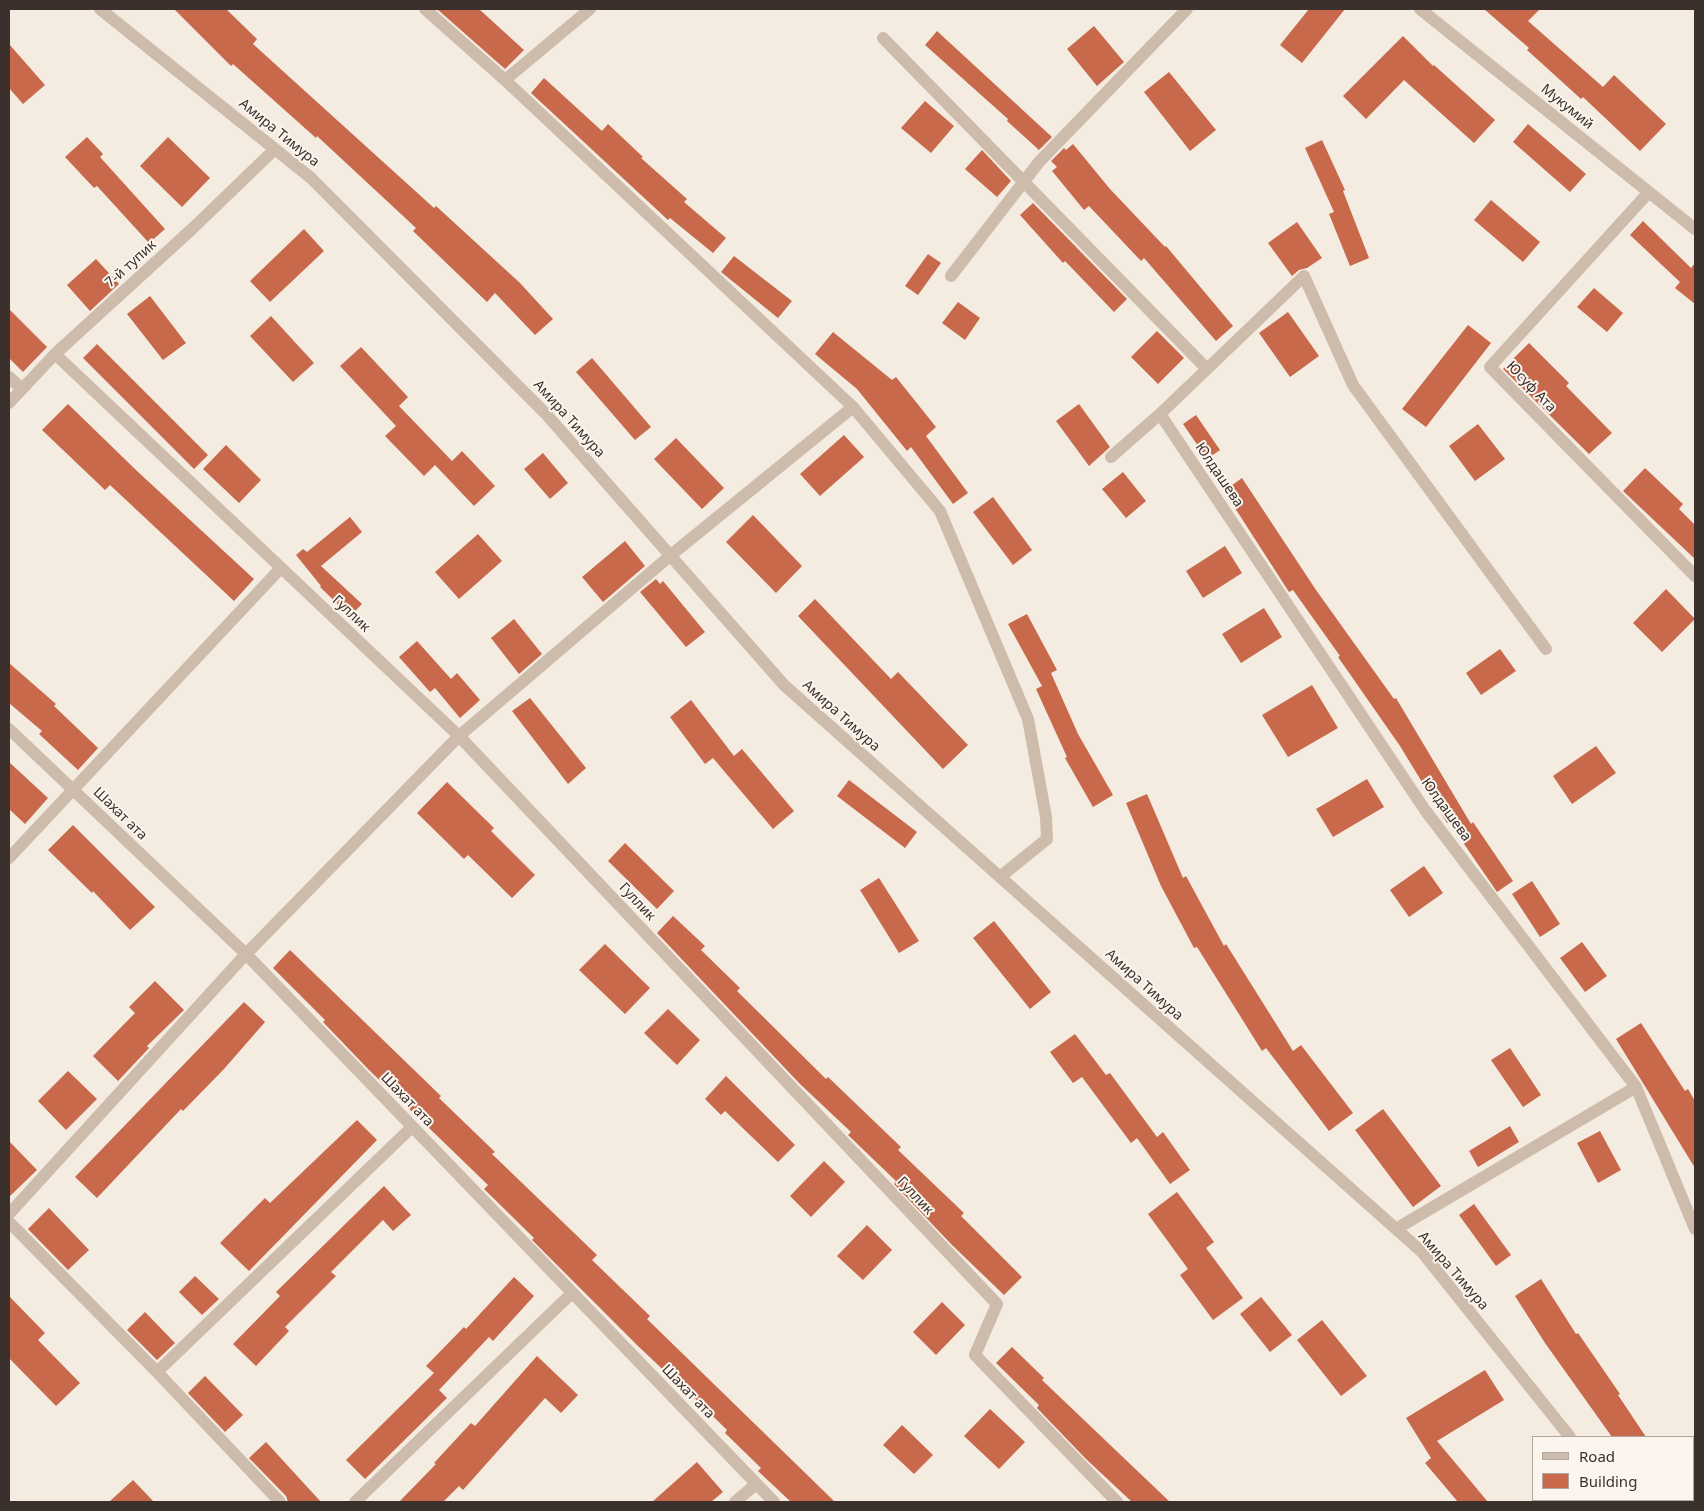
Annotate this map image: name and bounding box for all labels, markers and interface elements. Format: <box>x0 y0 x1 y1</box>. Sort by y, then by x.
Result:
street label: Мукумий <box>1537 81 1597 133</box>
street label: Амира Тимура <box>235 95 323 171</box>
street label: 7-й тупик <box>102 237 160 291</box>
street label: Юсуф Ата <box>1503 358 1559 416</box>
street label: Амира Тимура <box>530 377 608 461</box>
street label: Юлдашева <box>1191 440 1247 510</box>
street label: Гуллик <box>329 592 373 636</box>
street label: Амира Тимура <box>799 677 883 755</box>
street label: Юлдашева <box>1417 775 1475 845</box>
street label: Шахат ата <box>89 784 151 844</box>
street label: Гуллик <box>615 880 659 924</box>
street label: Амира Тимура <box>1102 946 1186 1024</box>
street label: Шахат ата <box>377 1069 437 1131</box>
street label: Гуллик <box>893 1174 937 1218</box>
street label: Амира Тимура <box>1414 1228 1492 1314</box>
street label: Шахат ата <box>658 1361 718 1423</box>
legend <box>1532 1436 1694 1501</box>
text: Road <box>1579 1446 1615 1466</box>
text: Building <box>1579 1471 1637 1491</box>

